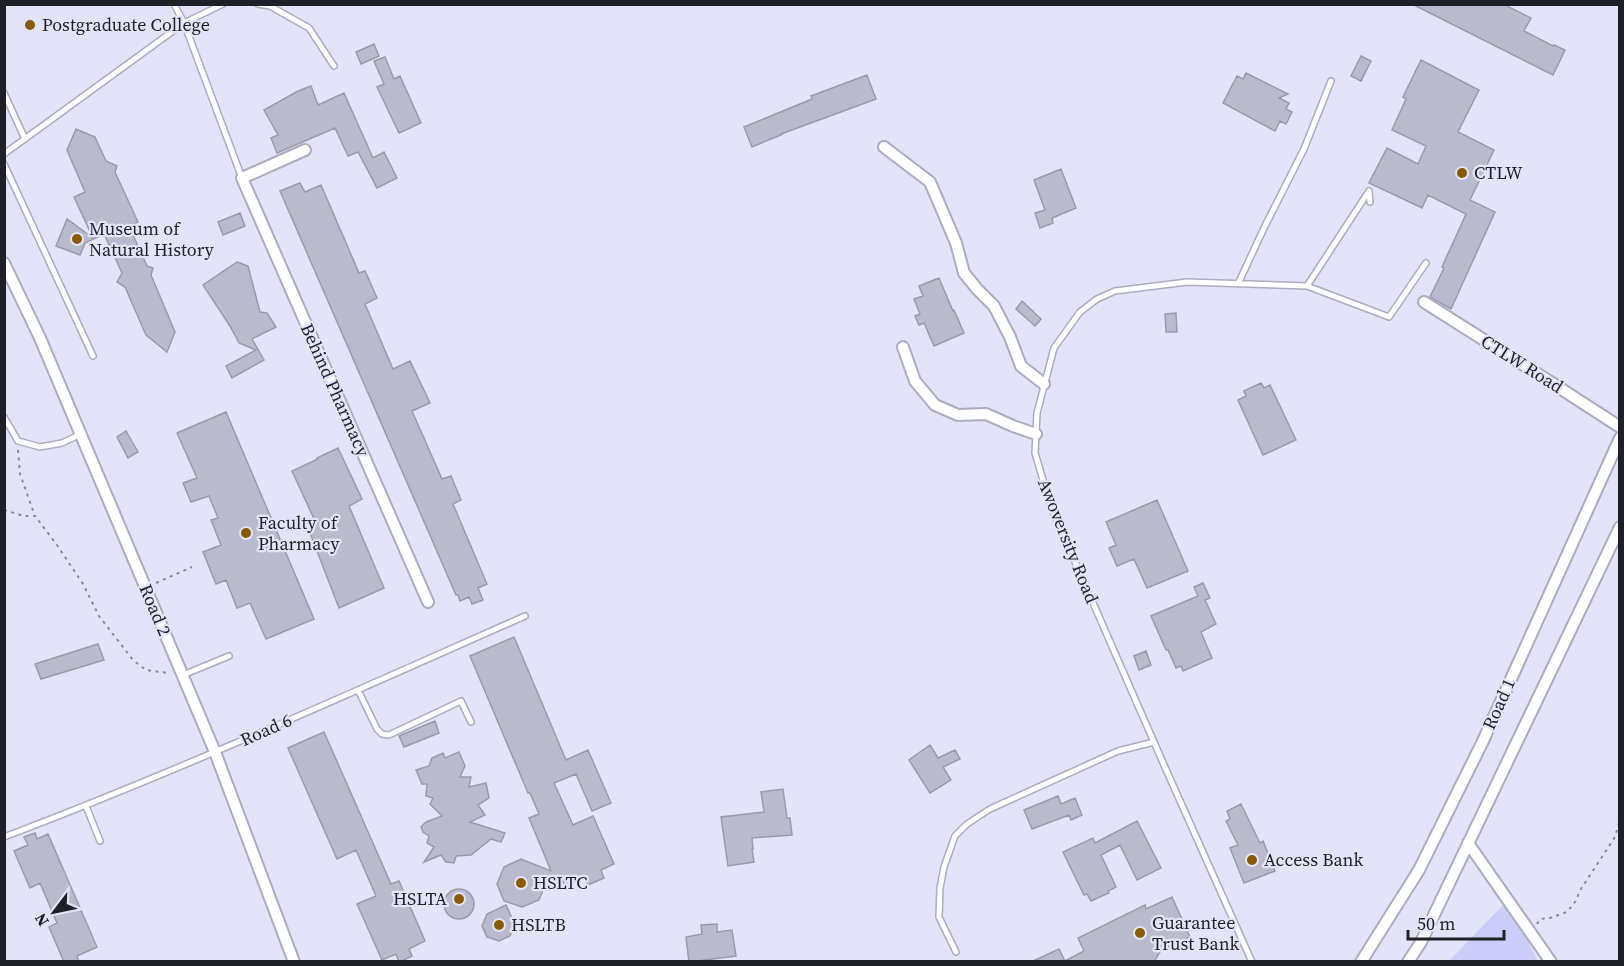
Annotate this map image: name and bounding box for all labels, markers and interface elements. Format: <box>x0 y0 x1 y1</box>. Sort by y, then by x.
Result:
place label: Postgraduate College <box>42 12 210 37</box>
marker: Postgraduate College <box>23 18 37 32</box>
place label: CTLW <box>1474 160 1523 185</box>
marker: CTLW <box>1455 166 1469 180</box>
place label: Museum of Natural History <box>89 216 215 262</box>
marker: Museum of Natural History <box>70 232 84 246</box>
street label: Behind Pharmacy <box>295 319 376 461</box>
street label: CTLW Road <box>1476 328 1568 399</box>
street label: Awoversity Road <box>1032 475 1105 607</box>
place label: Faculty of Pharmacy <box>258 510 340 556</box>
marker: Faculty of Pharmacy <box>239 526 253 540</box>
street label: Road 2 <box>133 580 178 640</box>
street label: Road 1 <box>1476 674 1521 734</box>
street label: Road 6 <box>236 707 296 752</box>
place label: Access Bank <box>1264 847 1363 872</box>
marker: Access Bank <box>1245 853 1259 867</box>
place label: HSLTC <box>533 870 588 895</box>
marker: HSLTC <box>514 876 528 890</box>
north arrow <box>24 882 84 942</box>
place label: HSLTA <box>393 886 447 911</box>
marker: HSLTA <box>452 892 466 906</box>
scale bar <box>1408 903 1504 941</box>
text: N <box>29 909 54 931</box>
place label: Guarantee Trust Bank <box>1152 910 1240 956</box>
text: 50 m <box>1417 911 1455 936</box>
place label: HSLTB <box>511 912 566 937</box>
marker: HSLTB <box>492 918 506 932</box>
marker: Guarantee Trust Bank <box>1133 926 1147 940</box>

